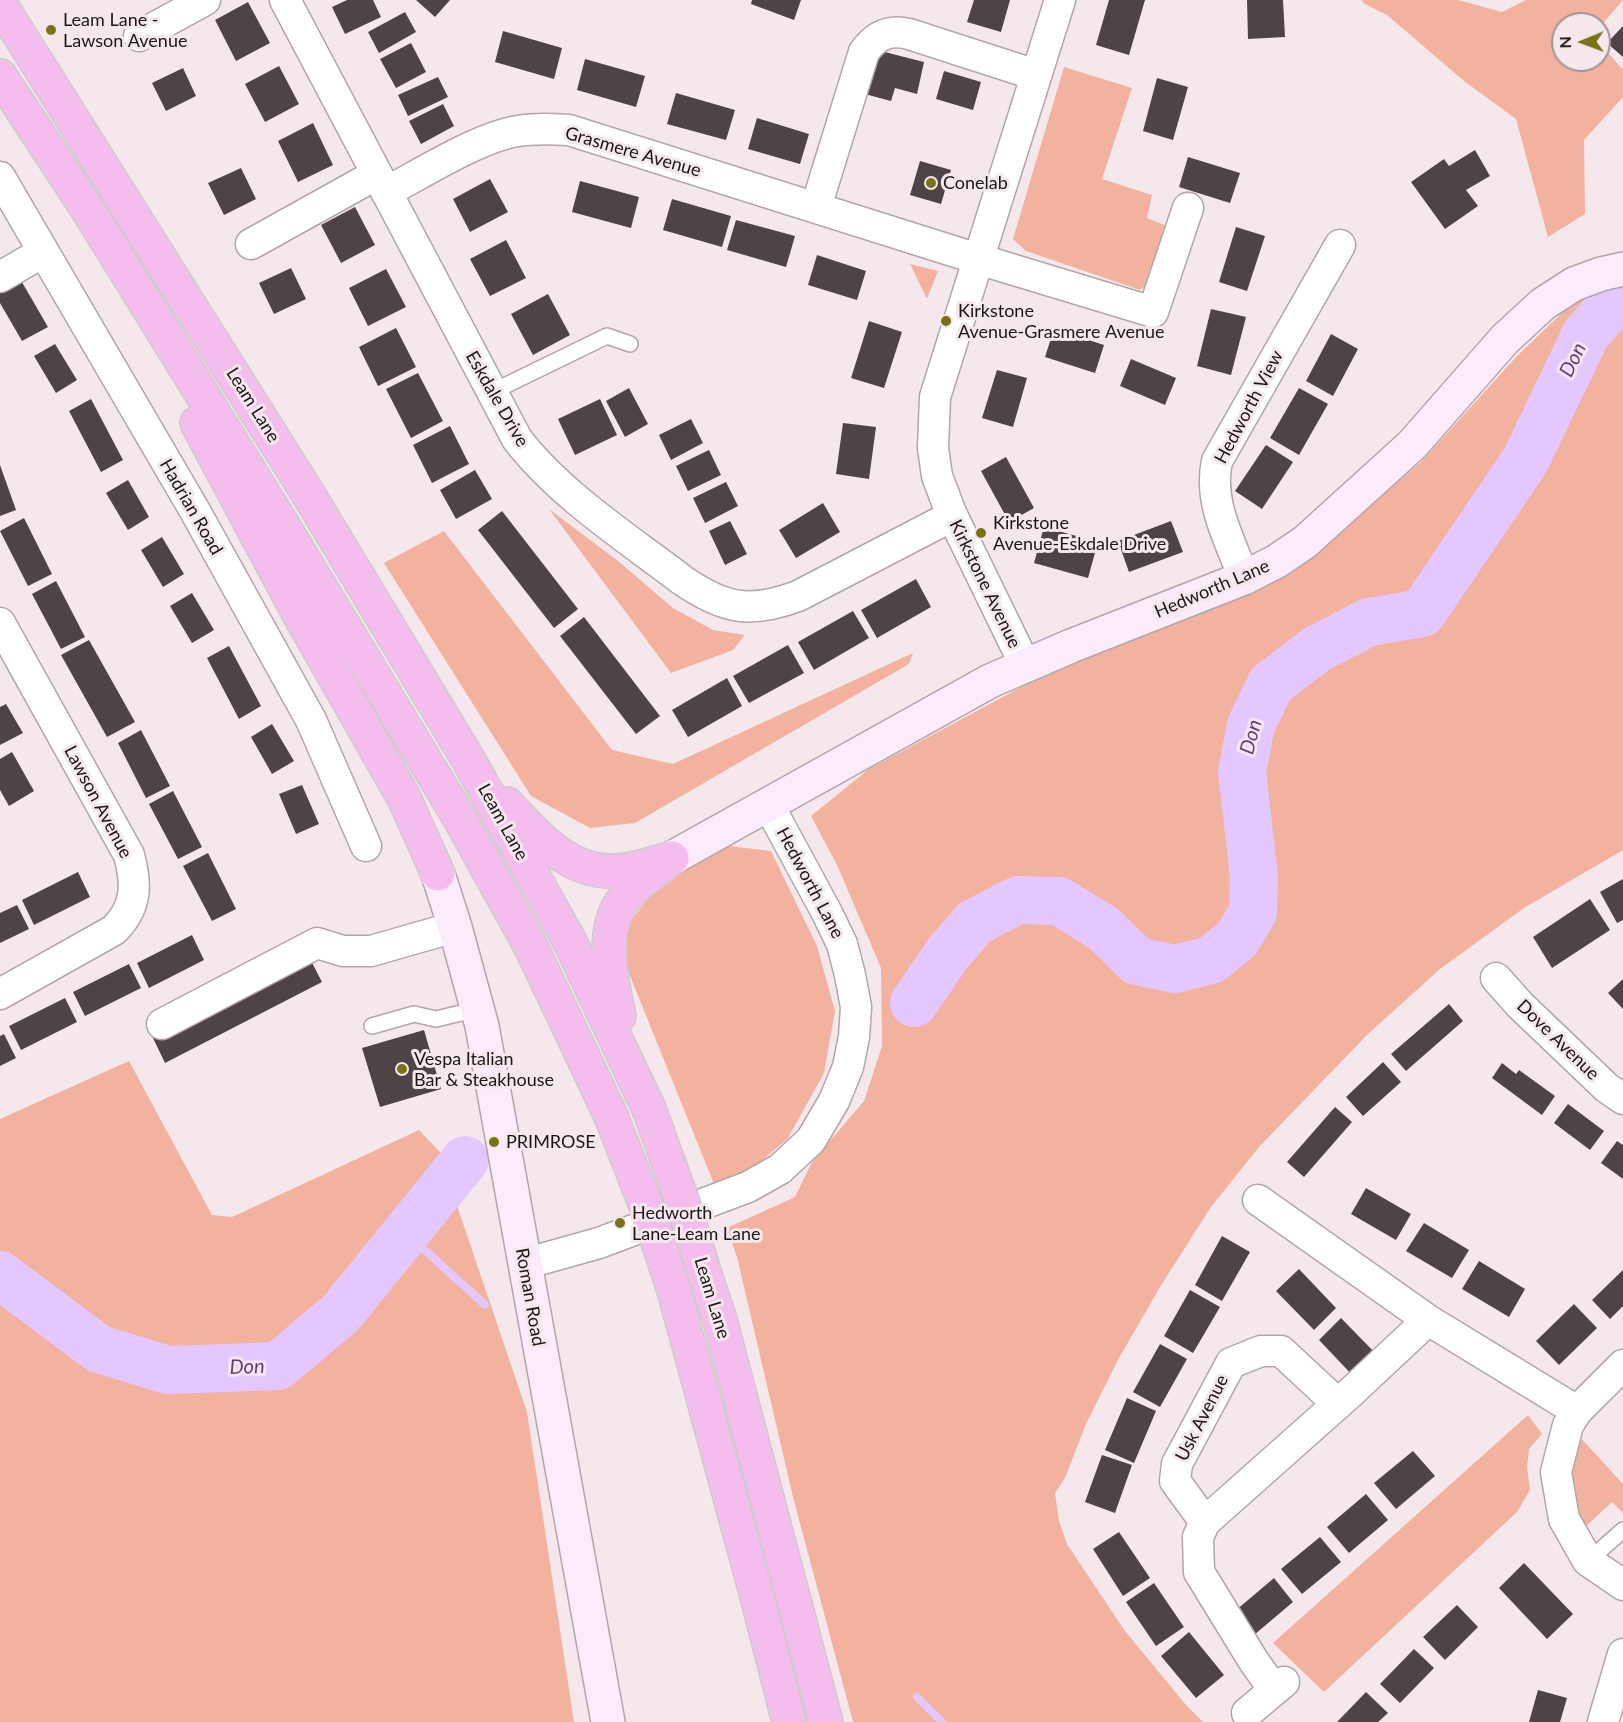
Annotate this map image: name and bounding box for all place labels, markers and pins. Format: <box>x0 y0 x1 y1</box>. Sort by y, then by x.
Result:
place label: Leam Lane - Lawson Avenue <box>63 9 187 52</box>
marker: Leam Lane - Lawson Avenue <box>44 23 58 37</box>
place label: Conelab <box>943 172 1008 194</box>
marker: Conelab <box>924 176 938 190</box>
place label: Kirkstone Avenue-Grasmere Avenue <box>958 300 1165 342</box>
marker: Kirkstone Avenue-Grasmere Avenue <box>939 314 953 328</box>
place label: Kirkstone Avenue-Eskdale Drive <box>993 512 1166 554</box>
marker: Kirkstone Avenue-Eskdale Drive <box>974 526 988 540</box>
place label: Vespa Italian Bar & Steakhouse <box>414 1048 554 1090</box>
marker: Vespa Italian Bar & Steakhouse <box>395 1062 409 1076</box>
place label: PRIMROSE <box>506 1131 596 1153</box>
marker: PRIMROSE <box>487 1135 501 1149</box>
place label: Hedworth Lane-Leam Lane <box>632 1202 761 1244</box>
marker: Hedworth Lane-Leam Lane <box>613 1216 627 1230</box>

